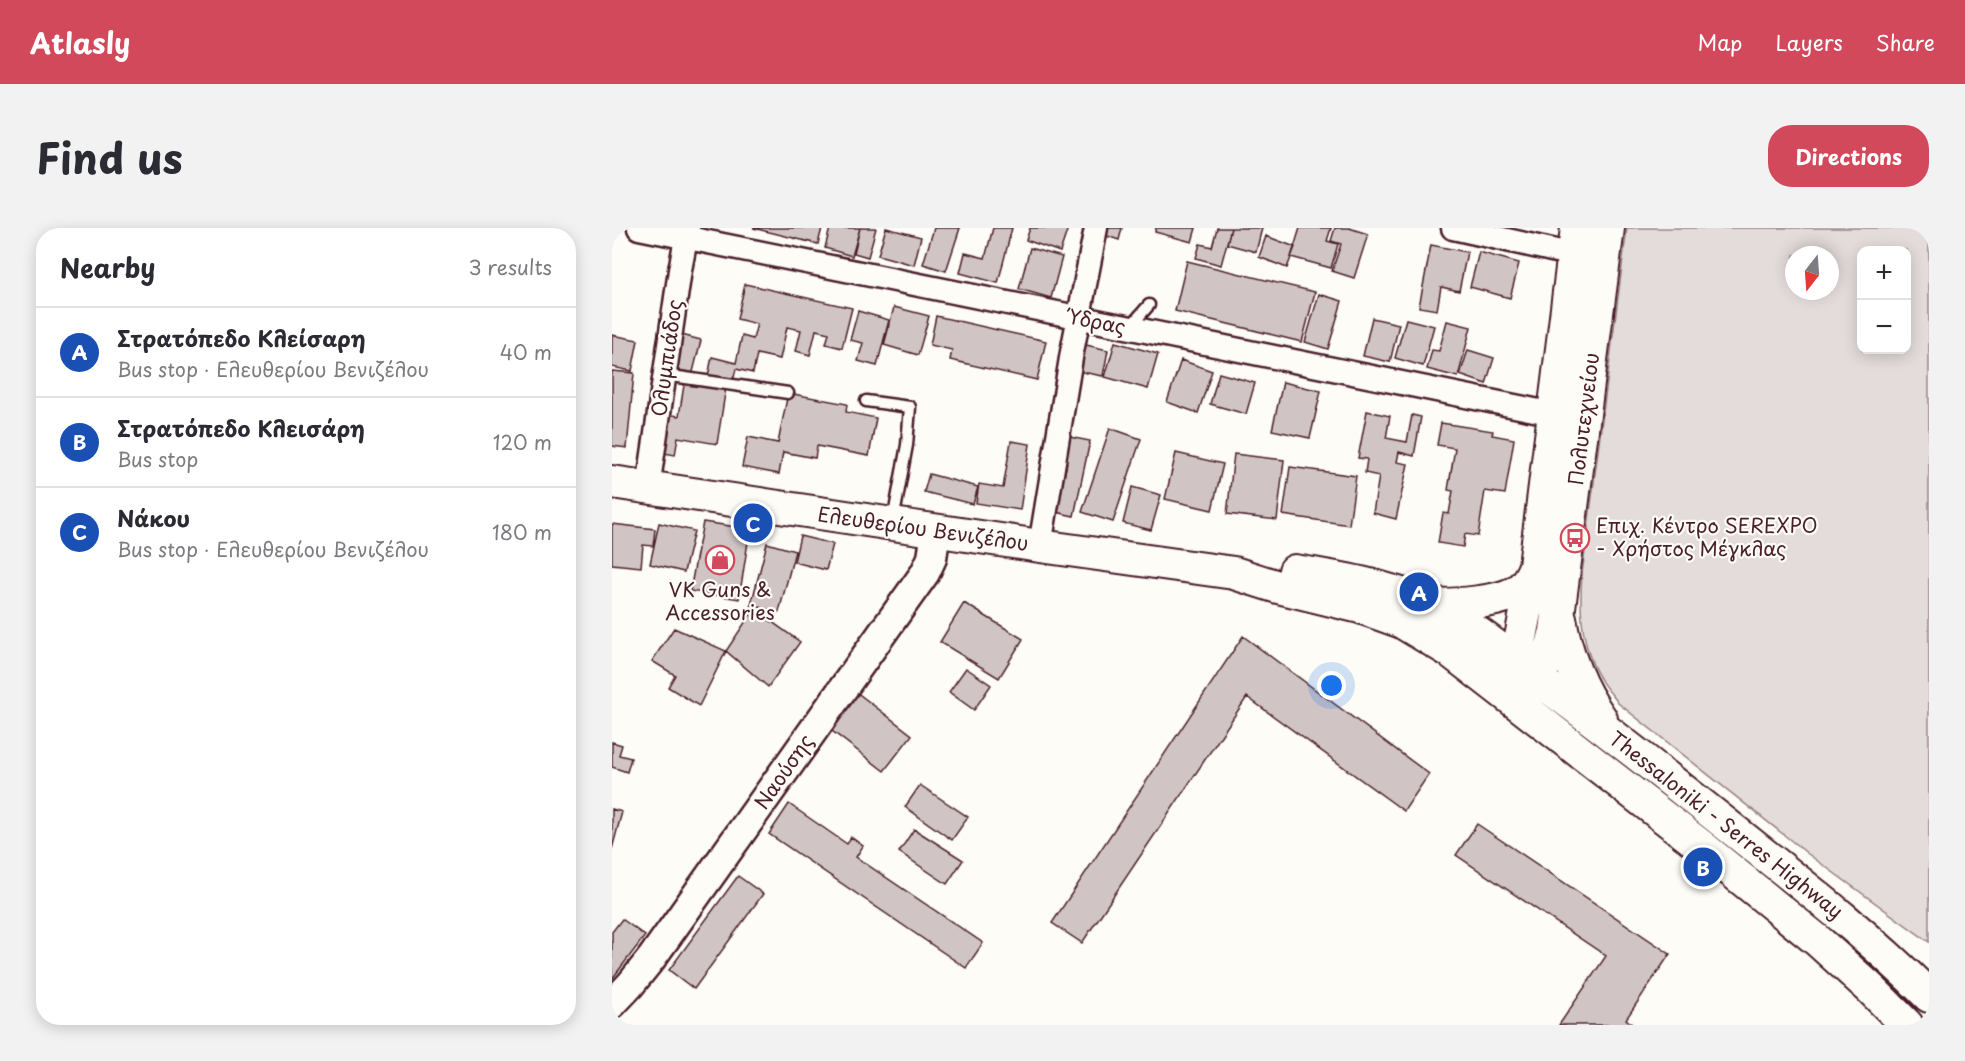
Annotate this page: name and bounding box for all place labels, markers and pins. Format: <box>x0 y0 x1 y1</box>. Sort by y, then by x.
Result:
pin: C <box>734 500 772 546</box>
place label: Επιχ. Κέντρο SEREXPO - Χρήστος Μέγκλας <box>1596 510 1818 563</box>
bus stop icon: Επιχ. Κέντρο SEREXPO - Χρήστος Μέγκλας <box>1559 522 1591 554</box>
shop icon: VK Guns & Accessories <box>704 544 736 576</box>
pin: A <box>1400 570 1438 614</box>
place label: VK Guns & Accessories <box>665 574 775 627</box>
pin: B <box>1684 844 1722 890</box>

